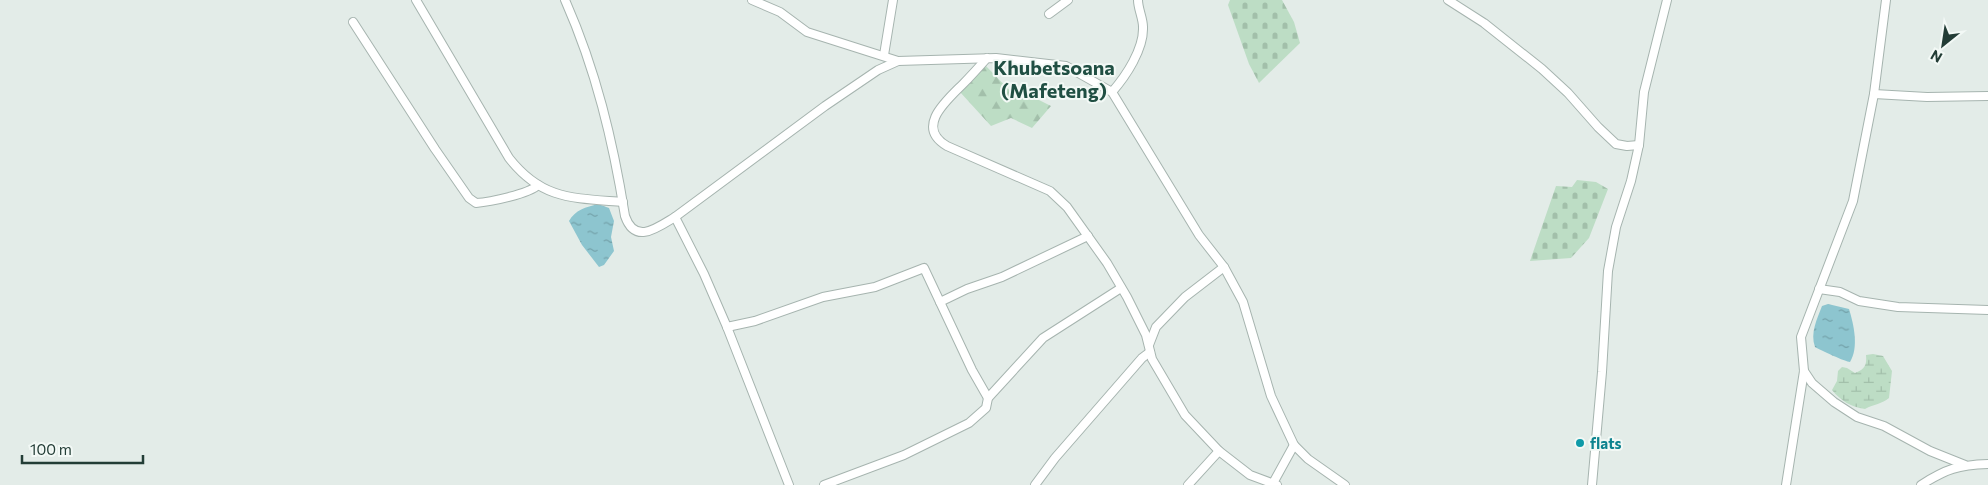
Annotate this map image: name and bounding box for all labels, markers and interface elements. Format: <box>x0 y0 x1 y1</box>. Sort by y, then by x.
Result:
north arrow <box>1918 20 1968 70</box>
text: N <box>1927 47 1945 67</box>
district label: Khubetsoana (Mafeteng) <box>993 55 1115 102</box>
scale bar <box>22 432 144 464</box>
place label: flats <box>1590 434 1621 452</box>
marker: flats <box>1574 437 1586 449</box>
text: 100 m <box>30 440 72 458</box>

